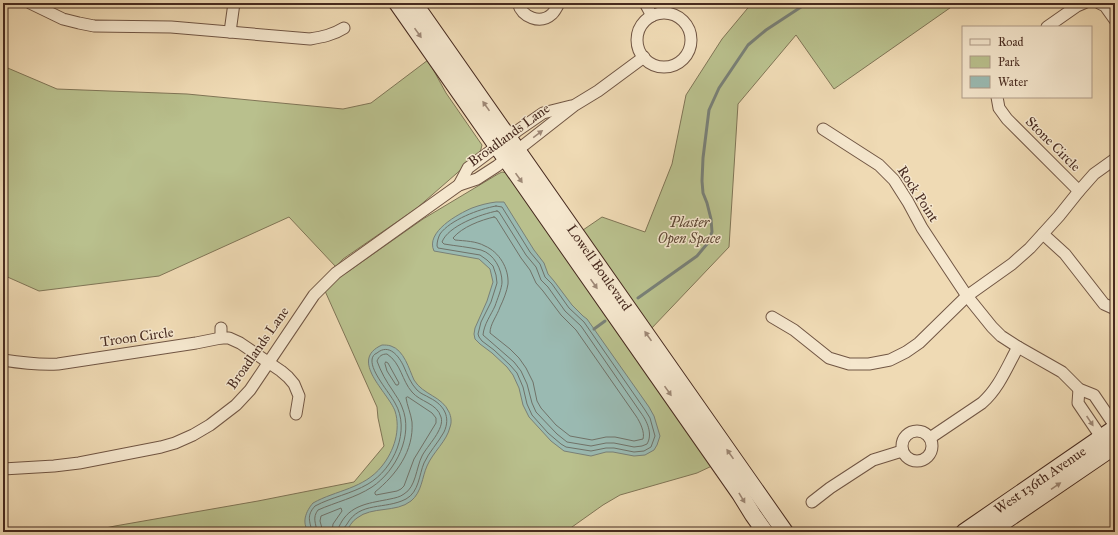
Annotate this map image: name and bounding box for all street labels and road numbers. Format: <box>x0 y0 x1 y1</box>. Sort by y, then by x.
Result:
street label: Broadlands Lane <box>465 100 553 170</box>
street label: Stone Circle <box>1022 113 1084 175</box>
street label: Rock Point <box>894 163 942 225</box>
street label: Lowell Boulevard <box>563 221 635 314</box>
street label: Broadlands Lane <box>223 303 293 392</box>
street label: Troon Circle <box>99 323 175 351</box>
street label: West 136th Avenue <box>991 442 1089 517</box>

